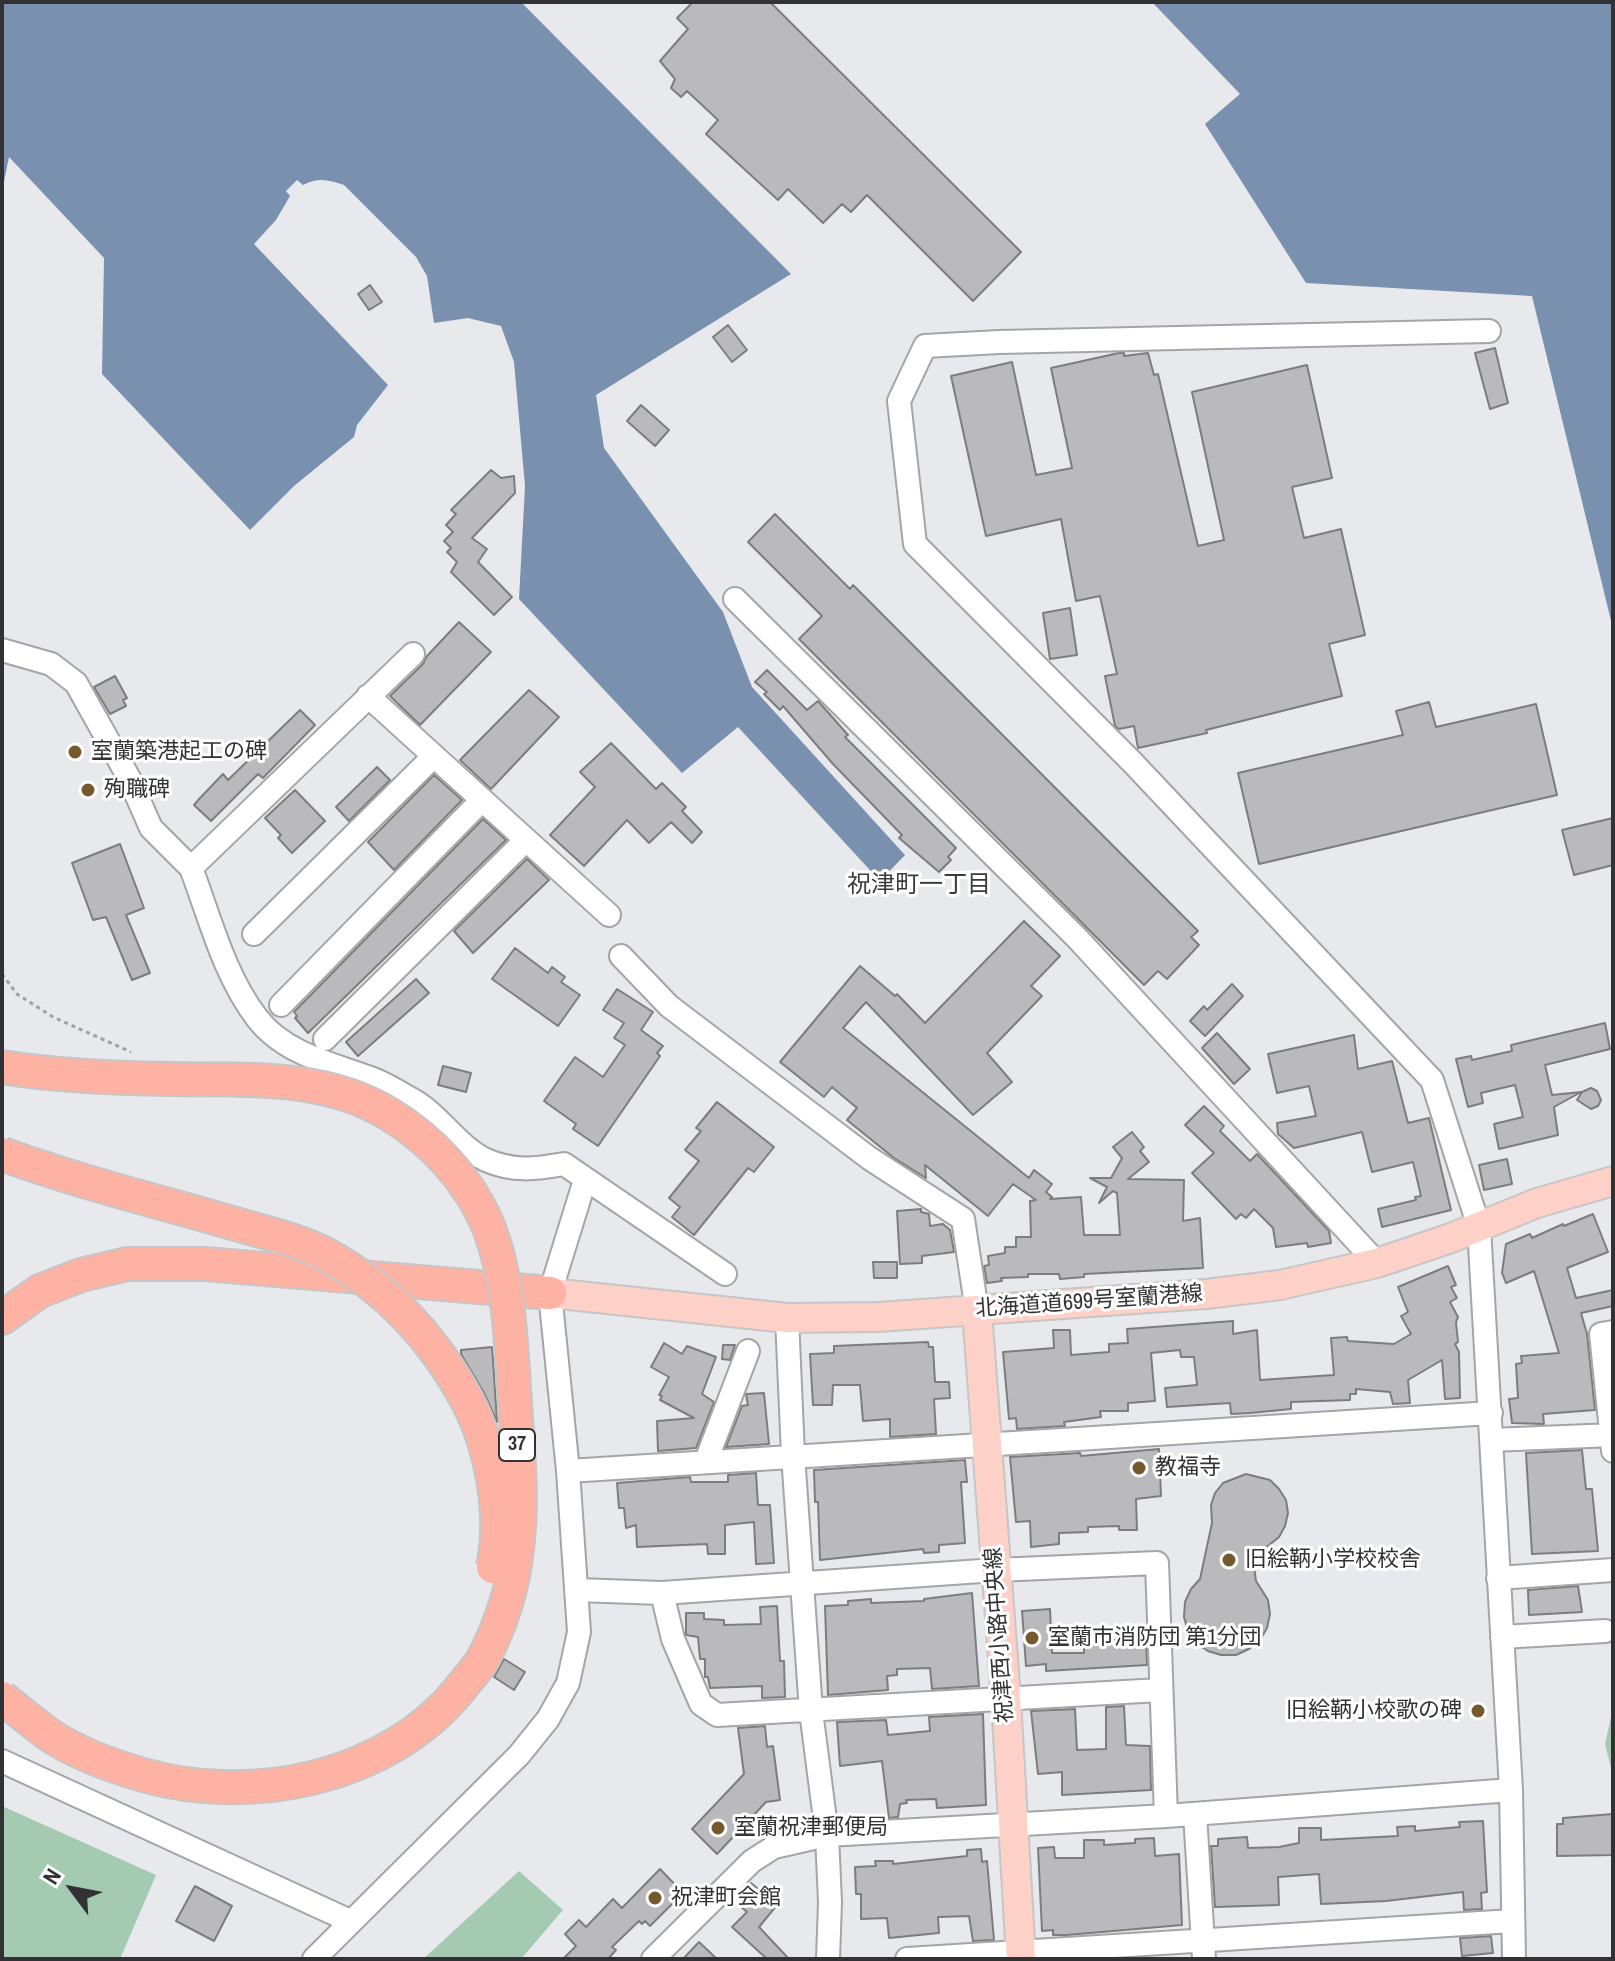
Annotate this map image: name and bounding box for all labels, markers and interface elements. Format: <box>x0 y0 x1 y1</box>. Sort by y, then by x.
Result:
place label: 室蘭築港起工の碑 <box>91 739 267 765</box>
marker: 室蘭築港起工の碑 <box>66 743 84 761</box>
place label: 殉職碑 <box>104 777 170 803</box>
marker: 殉職碑 <box>79 781 97 799</box>
district label: 祝津町一丁目 <box>847 872 991 900</box>
street label: 北海道道699号室蘭港線 <box>974 1281 1204 1323</box>
road number: 37 <box>499 1429 535 1461</box>
place label: 教福寺 <box>1155 1455 1221 1481</box>
marker: 教福寺 <box>1130 1459 1148 1477</box>
street label: 祝津西小路中央線 <box>981 1546 1019 1724</box>
place label: 旧絵鞆小学校校舎 <box>1245 1547 1421 1573</box>
marker: 旧絵鞆小学校校舎 <box>1220 1551 1238 1569</box>
place label: 室蘭市消防団 第1分団 <box>1048 1625 1261 1651</box>
marker: 室蘭市消防団 第1分団 <box>1023 1629 1041 1647</box>
place label: 旧絵鞆小校歌の碑 <box>1286 1698 1462 1724</box>
marker: 旧絵鞆小校歌の碑 <box>1469 1702 1487 1720</box>
place label: 室蘭祝津郵便局 <box>734 1815 888 1841</box>
marker: 室蘭祝津郵便局 <box>709 1819 727 1837</box>
north arrow <box>32 1849 112 1929</box>
text: N <box>35 1863 68 1890</box>
place label: 祝津町会館 <box>671 1885 781 1911</box>
marker: 祝津町会館 <box>646 1889 664 1907</box>

